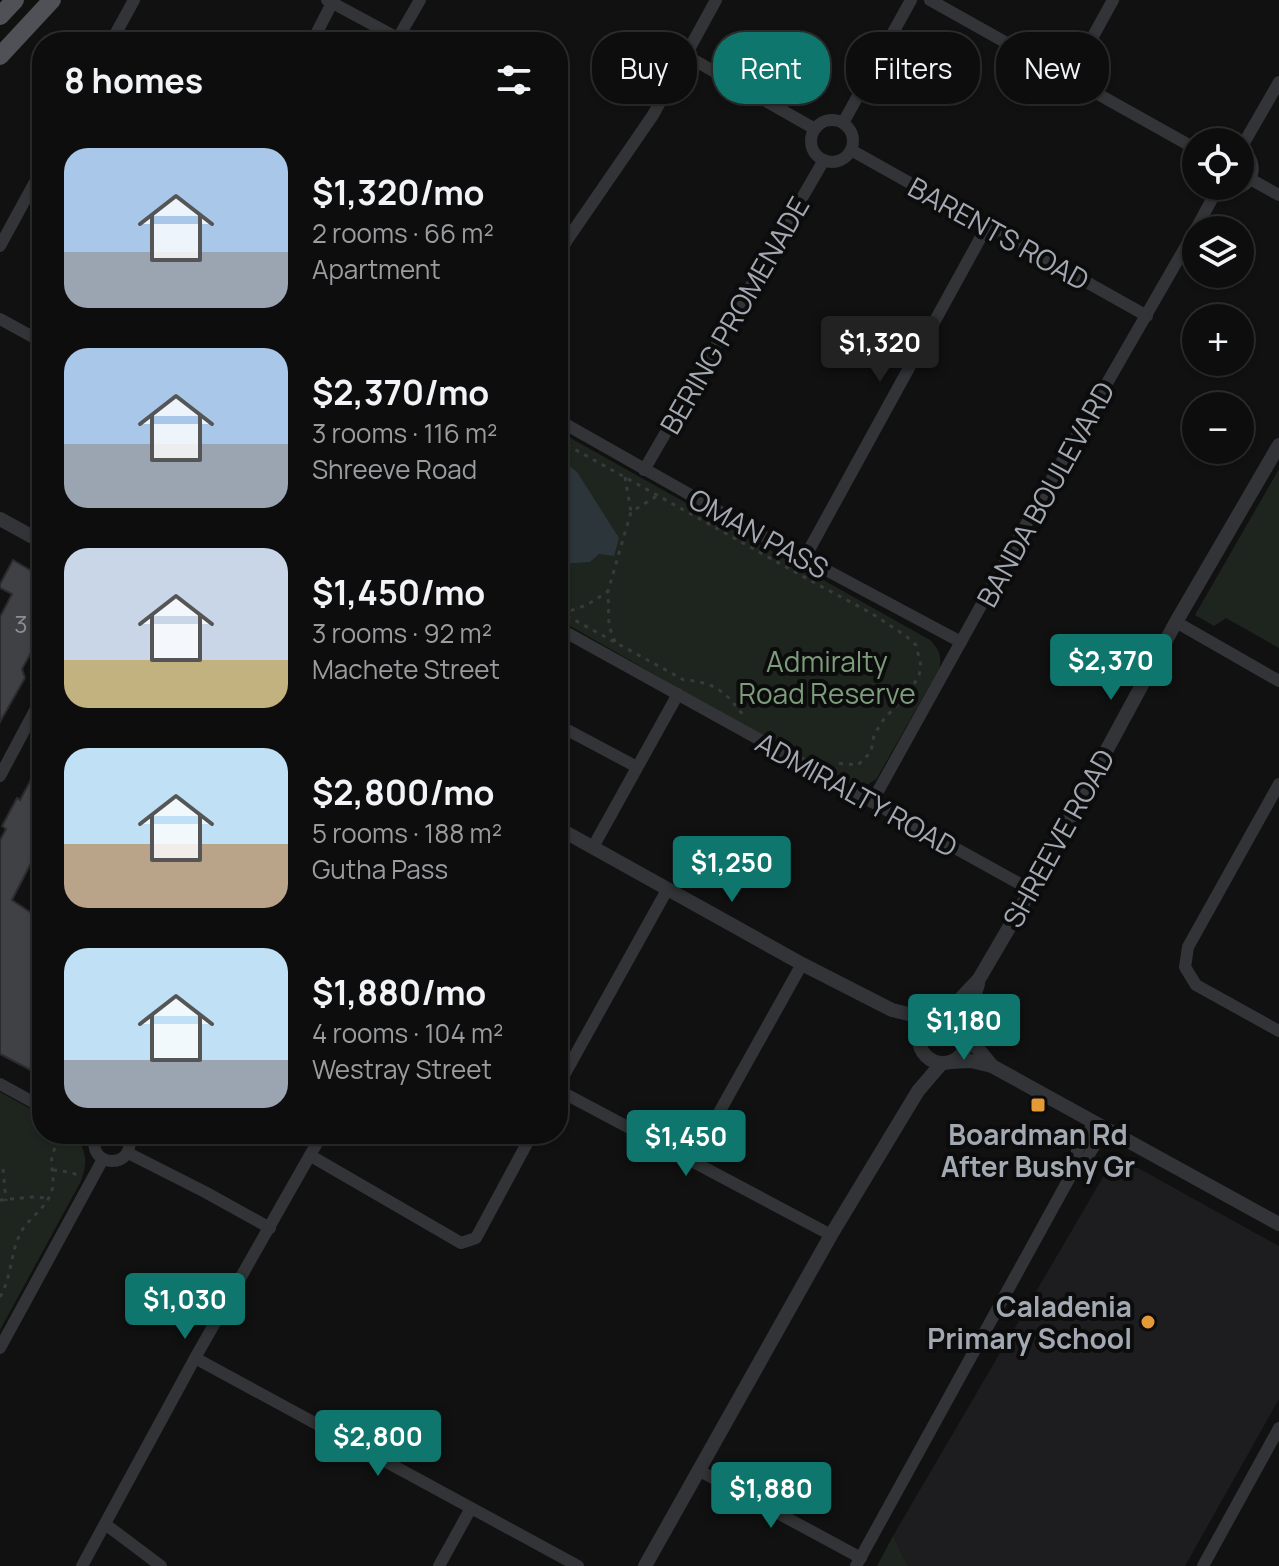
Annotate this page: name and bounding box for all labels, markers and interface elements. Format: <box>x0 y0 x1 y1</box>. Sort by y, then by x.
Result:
chip: Buy <box>592 32 697 104</box>
chip: Rent <box>713 32 830 104</box>
chip: Filters <box>846 32 980 104</box>
chip: New <box>996 32 1109 104</box>
text: 8 homes <box>64 57 203 103</box>
icon: filters <box>492 58 536 102</box>
map controls <box>1182 128 1254 464</box>
button: locate <box>1182 128 1254 200</box>
street label: BARENTS ROAD <box>902 168 1096 298</box>
text: $1,320/mo <box>312 169 485 215</box>
icon: home <box>128 180 224 276</box>
street label: BERING PROMENADE <box>651 190 817 440</box>
text: 2 rooms · 66 m² <box>312 215 494 251</box>
button: layers <box>1182 216 1254 288</box>
text: Apartment <box>312 251 441 287</box>
button: + <box>1182 304 1254 376</box>
pin: $1,320 <box>815 316 945 384</box>
text: $1,320 <box>839 324 921 360</box>
text: $2,370/mo <box>312 369 489 415</box>
street label: BANDA BOULEVARD <box>967 375 1123 613</box>
icon: home <box>128 380 224 476</box>
button: − <box>1182 392 1254 464</box>
text: 3 rooms · 116 m² <box>312 415 498 451</box>
text: Shreeve Road <box>312 451 477 487</box>
street label: OMAN PASS <box>682 479 836 587</box>
text: $1,450/mo <box>312 569 485 615</box>
icon: home <box>128 580 224 676</box>
house number: 3 <box>14 607 28 640</box>
text: 3 rooms · 92 m² <box>312 615 492 651</box>
pin: $2,370 <box>1046 634 1176 702</box>
park label: Admiralty Road Reserve <box>738 642 916 712</box>
text: $2,370 <box>1068 642 1154 678</box>
text: Machete Street <box>312 651 500 687</box>
street label: ADMIRALTY ROAD <box>749 723 965 865</box>
street label: SHREEVE ROAD <box>993 742 1123 934</box>
text: $2,800/mo <box>312 769 494 815</box>
icon: home <box>128 780 224 876</box>
text: 5 rooms · 188 m² <box>312 815 502 851</box>
pin: $1,250 <box>667 836 797 904</box>
text: $1,250 <box>691 844 773 880</box>
text: Gutha Pass <box>312 851 448 887</box>
text: $1,880/mo <box>312 969 486 1015</box>
icon: home <box>128 980 224 1076</box>
pin: $1,180 <box>899 994 1029 1062</box>
text: $1,180 <box>926 1002 1002 1038</box>
text: 4 rooms · 104 m² <box>312 1015 503 1051</box>
text: Westray Street <box>312 1051 492 1087</box>
marker: Boardman Rd After Bushy Gr <box>1029 1096 1047 1114</box>
pin: $1,450 <box>621 1110 751 1178</box>
place label: Boardman Rd After Bushy Gr <box>941 1115 1135 1185</box>
text: $1,450 <box>645 1118 727 1154</box>
pin: $1,030 <box>120 1273 250 1341</box>
text: $1,030 <box>143 1281 227 1317</box>
place label: Caladenia Primary School <box>927 1287 1132 1357</box>
marker: Caladenia Primary School <box>1139 1313 1157 1331</box>
pin: $2,800 <box>313 1410 443 1478</box>
text: $2,800 <box>333 1418 423 1454</box>
pin: $1,880 <box>706 1462 836 1530</box>
text: $1,880 <box>729 1470 813 1506</box>

